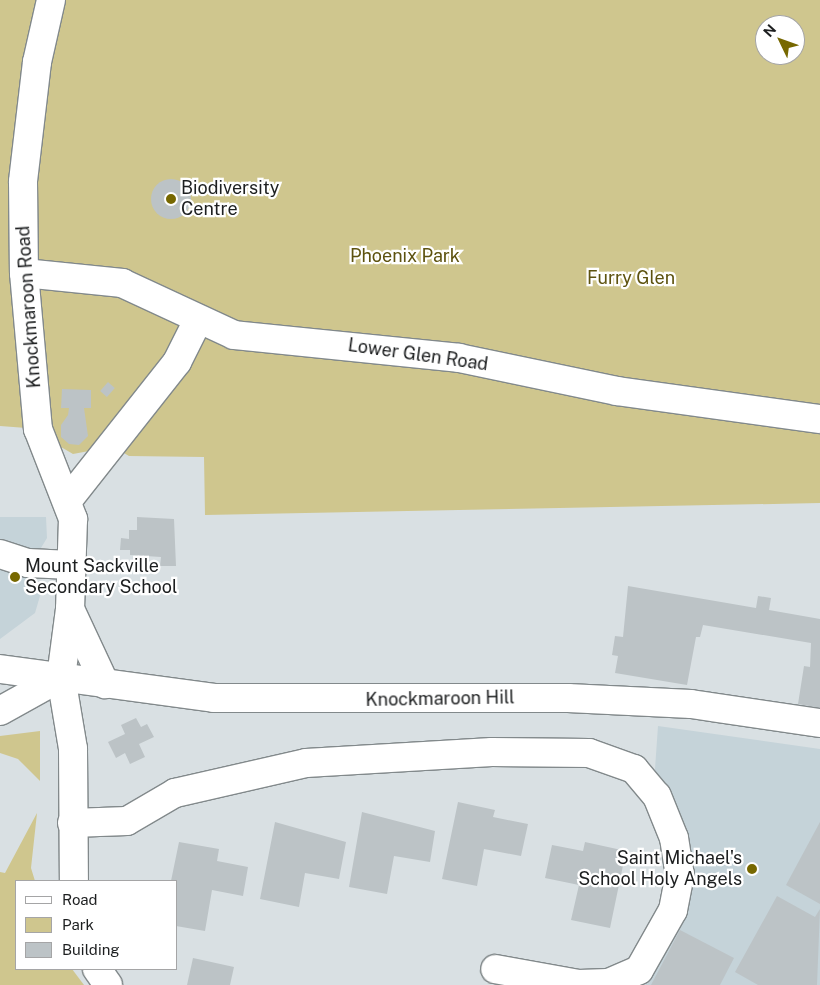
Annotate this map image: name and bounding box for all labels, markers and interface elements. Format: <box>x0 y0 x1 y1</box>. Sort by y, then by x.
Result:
north arrow <box>755 15 805 65</box>
text: N <box>760 21 779 40</box>
place label: Biodiversity Centre <box>181 178 279 220</box>
marker: Biodiversity Centre <box>165 193 177 205</box>
street label: Knockmaroon Road <box>13 225 45 389</box>
park label: Phoenix Park <box>350 245 460 267</box>
park label: Furry Glen <box>587 267 675 289</box>
street label: Lower Glen Road <box>347 334 489 376</box>
place label: Mount Sackville Secondary School <box>25 556 177 598</box>
marker: Mount Sackville Secondary School <box>9 571 21 583</box>
street label: Knockmaroon Hill <box>365 687 515 711</box>
place label: Saint Michael's School Holy Angels <box>578 848 742 891</box>
marker: Saint Michael's School Holy Angels <box>746 863 758 875</box>
legend <box>15 880 178 970</box>
text: Road <box>62 891 98 908</box>
text: Park <box>62 916 94 933</box>
text: Building <box>62 941 120 958</box>

